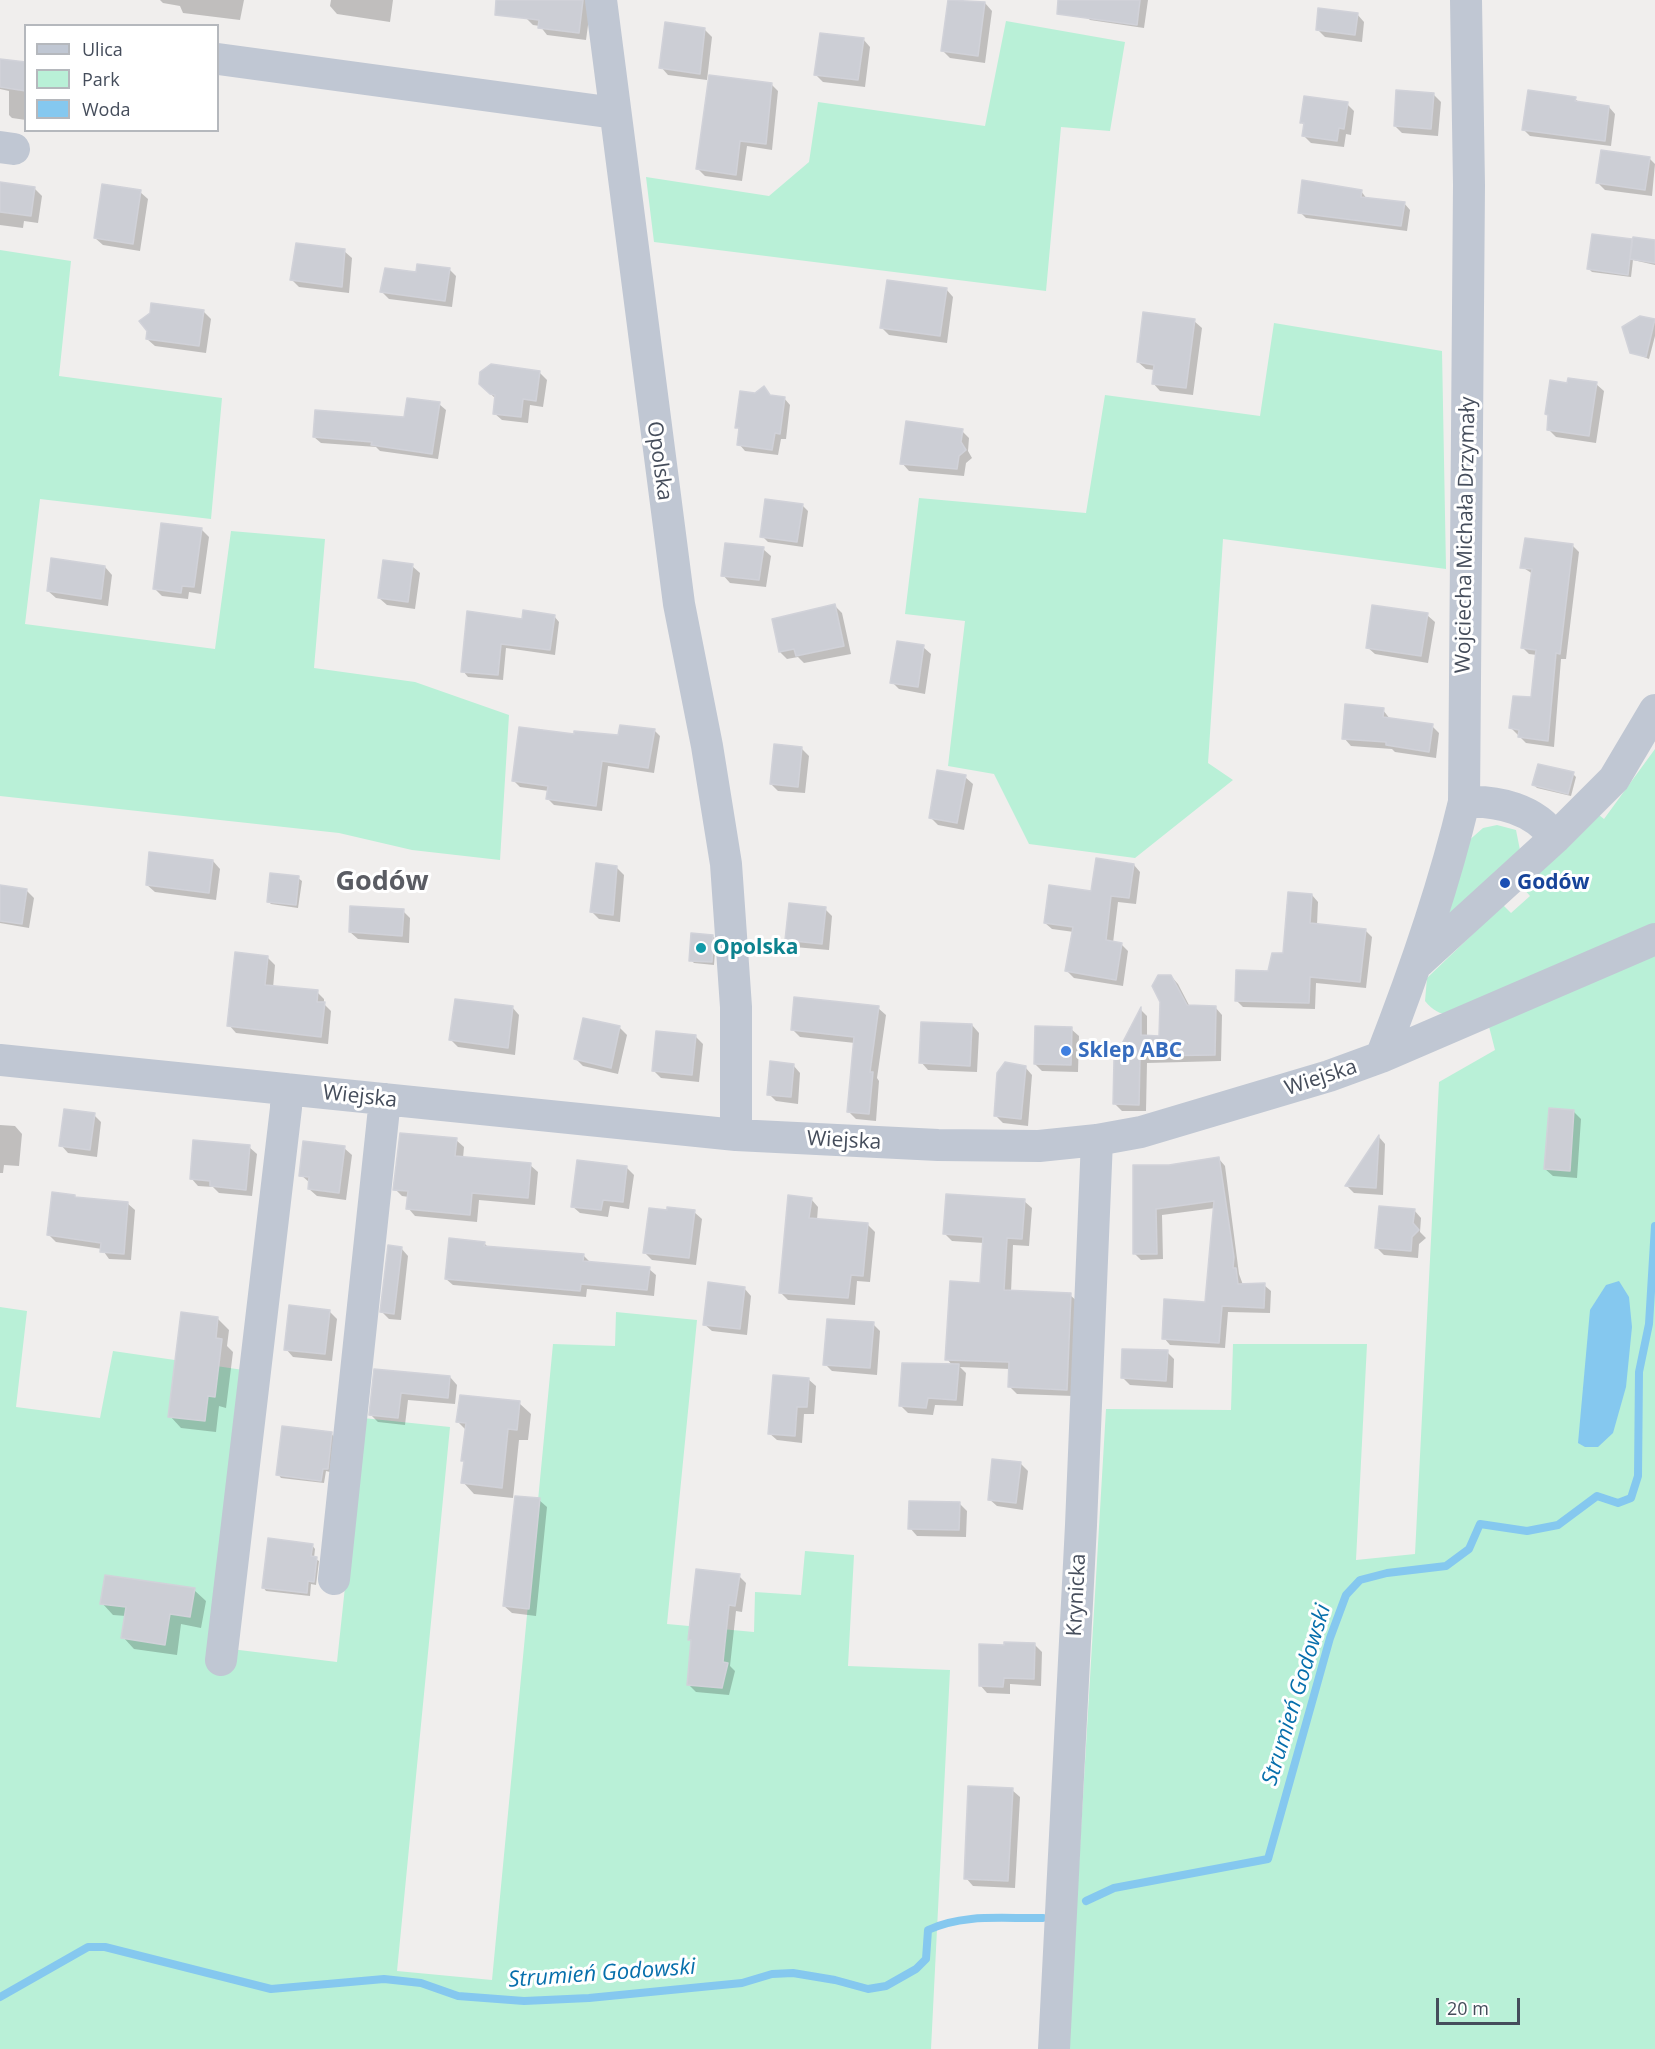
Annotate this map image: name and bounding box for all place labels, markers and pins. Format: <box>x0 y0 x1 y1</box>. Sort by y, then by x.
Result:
place label: Godów <box>1517 870 1589 896</box>
marker: Godów <box>1498 876 1512 890</box>
place label: Opolska <box>713 935 799 961</box>
marker: Opolska <box>694 941 708 955</box>
place label: Sklep ABC <box>1078 1038 1182 1064</box>
marker: Sklep ABC <box>1059 1044 1073 1058</box>

